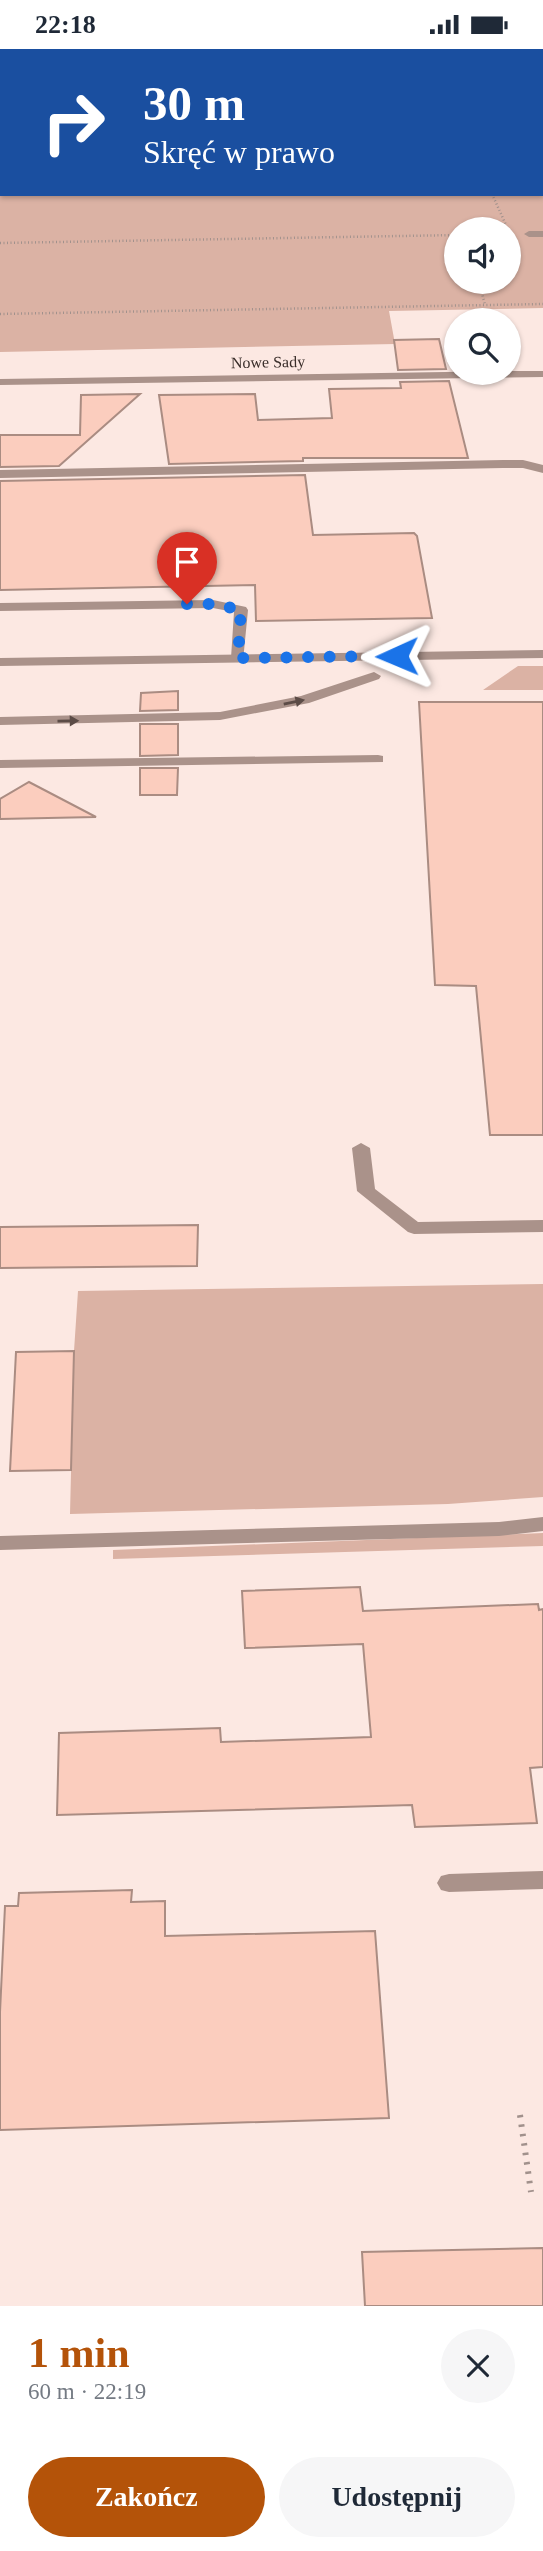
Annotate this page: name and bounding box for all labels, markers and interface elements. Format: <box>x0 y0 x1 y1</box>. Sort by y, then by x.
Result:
text: 22:18 <box>35 10 96 39</box>
text: 30 m <box>143 76 245 131</box>
icon: right <box>28 77 119 168</box>
text: Skręć w prawo <box>143 134 335 170</box>
map controls <box>444 217 521 385</box>
button: sound <box>444 217 521 294</box>
button: search <box>444 308 521 385</box>
street label: Nowe Sady <box>231 353 305 372</box>
pin <box>157 532 217 604</box>
icon: arrive <box>168 543 206 581</box>
position arrow <box>360 619 434 693</box>
one-way arrow <box>283 696 305 707</box>
one-way arrow <box>57 715 79 727</box>
button: close <box>441 2329 515 2403</box>
text: 1 min <box>28 2330 130 2376</box>
text: 60 m · 22:19 <box>28 2379 146 2404</box>
button: Zakończ <box>28 2457 265 2537</box>
button: Udostępnij <box>279 2457 515 2537</box>

